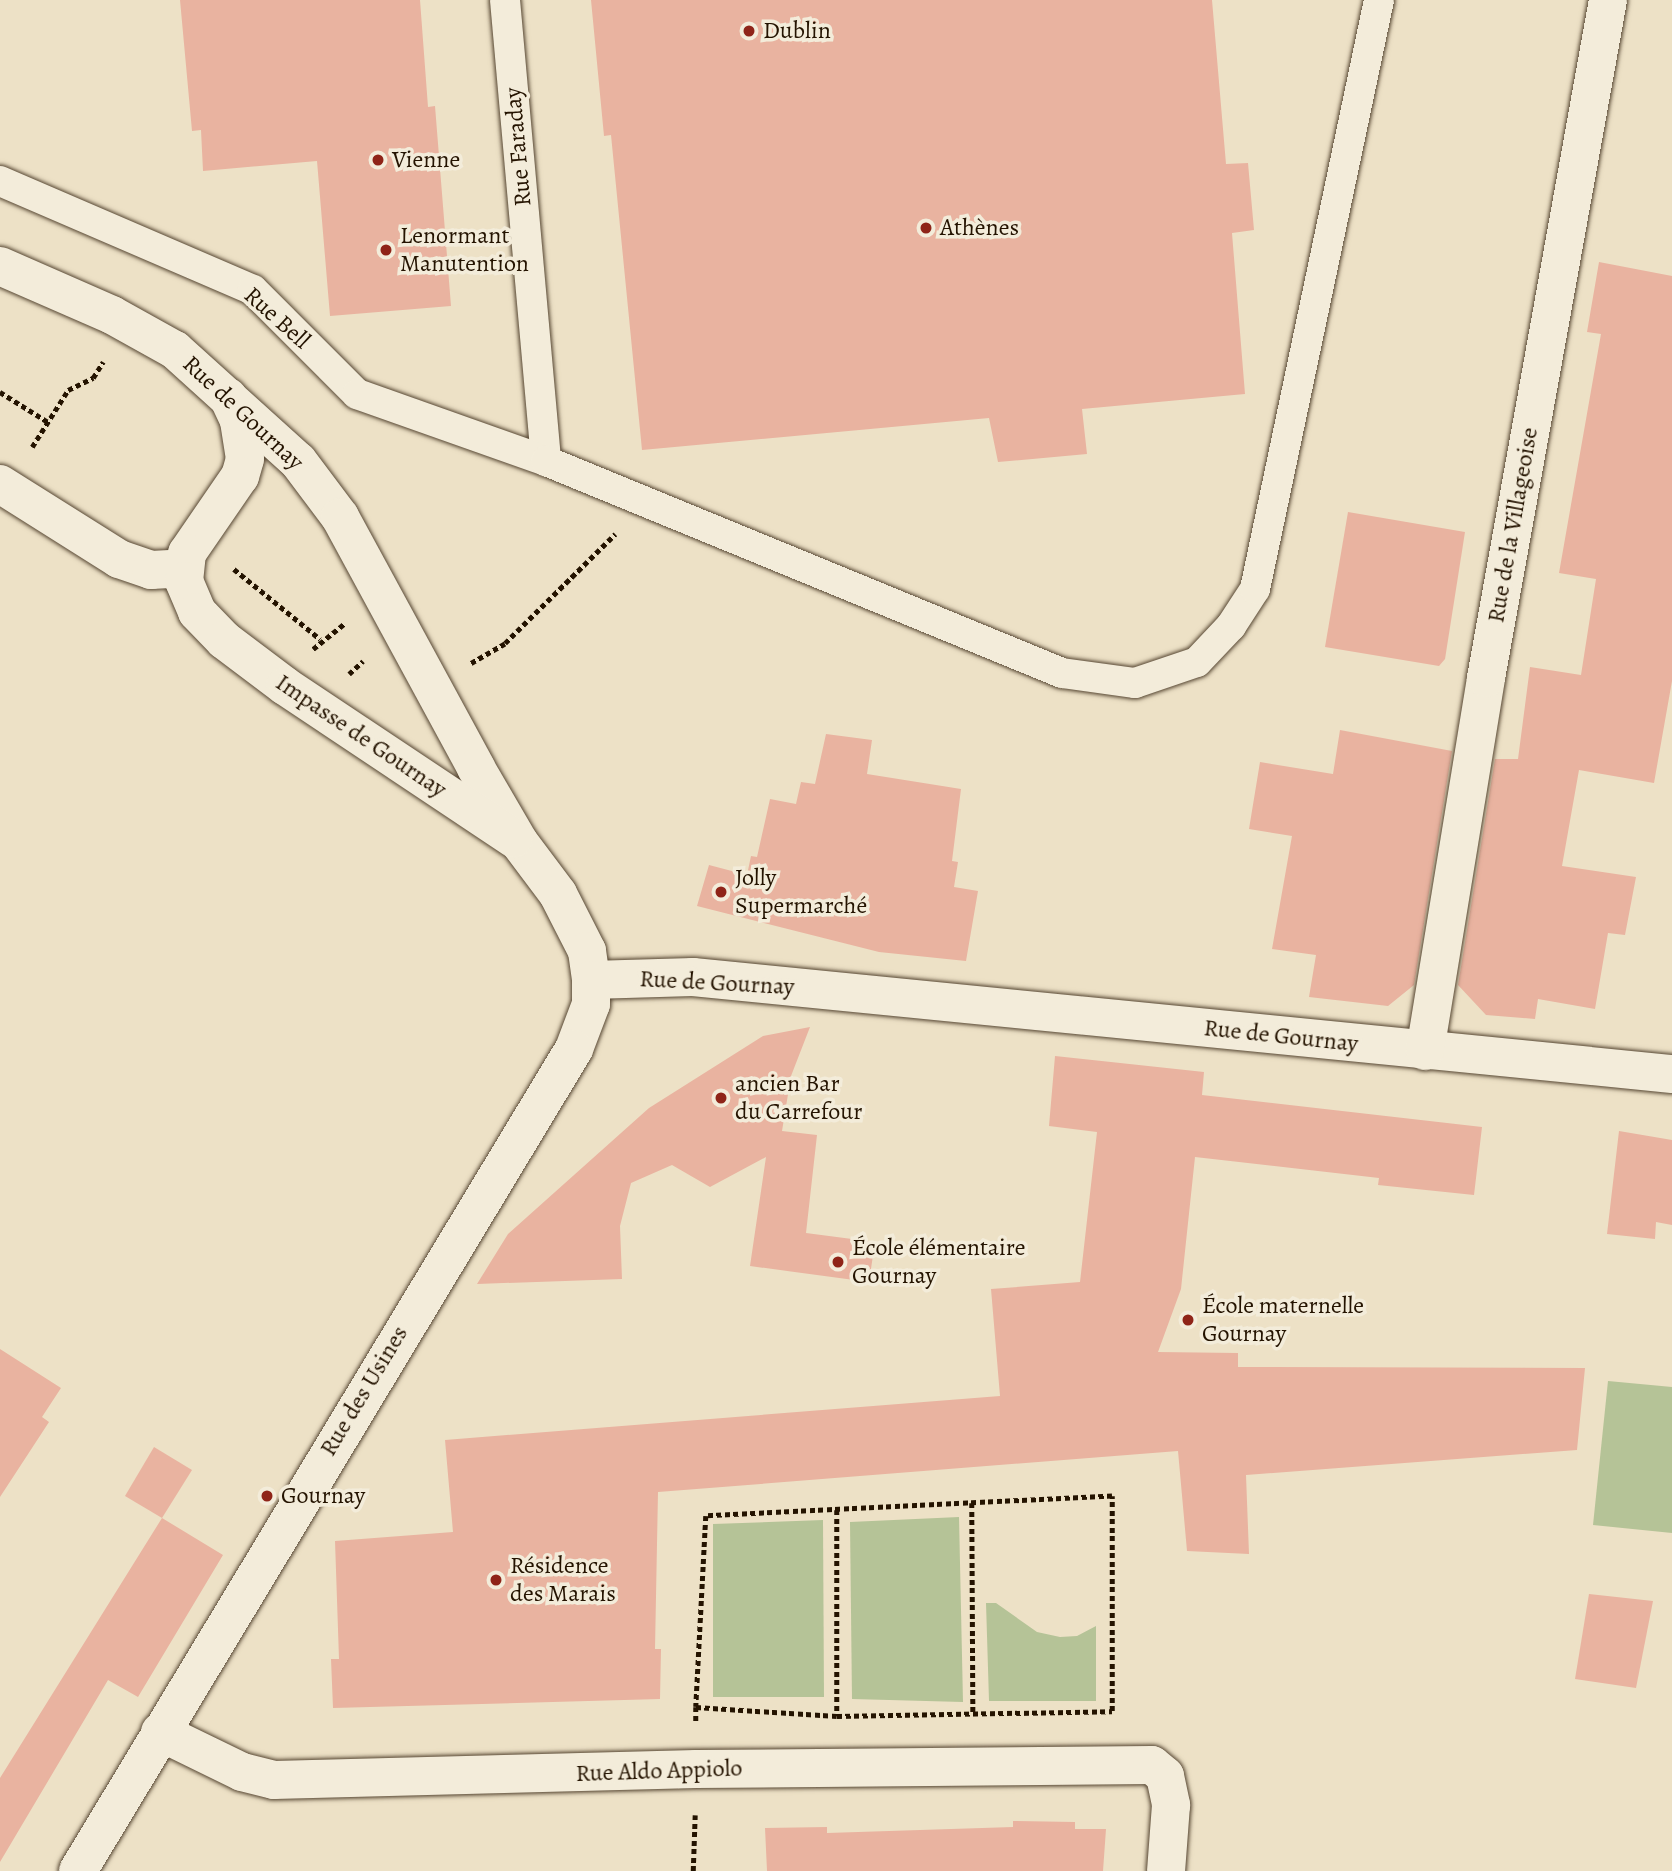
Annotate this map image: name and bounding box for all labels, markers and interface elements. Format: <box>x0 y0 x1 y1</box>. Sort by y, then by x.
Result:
place label: Dublin <box>763 17 831 45</box>
marker: Dublin <box>741 23 757 39</box>
street label: Rue Faraday <box>498 86 538 208</box>
place label: Vienne <box>392 146 460 174</box>
marker: Vienne <box>370 152 386 168</box>
place label: Athènes <box>940 214 1019 242</box>
marker: Athènes <box>918 220 934 236</box>
place label: Lenormant Manutention <box>400 222 529 278</box>
marker: Lenormant Manutention <box>378 242 394 258</box>
street label: Rue Bell <box>238 281 316 355</box>
street label: Rue de Gournay <box>176 350 310 476</box>
street label: Rue de la Villageoise <box>1482 425 1544 625</box>
street label: Impasse de Gournay <box>270 668 452 804</box>
place label: Jolly Supermarché <box>735 864 867 920</box>
marker: Jolly Supermarché <box>713 884 729 900</box>
street label: Rue de Gournay <box>639 965 795 1001</box>
street label: Rue de Gournay <box>1202 1014 1360 1058</box>
place label: ancien Bar du Carrefour <box>735 1070 862 1126</box>
marker: ancien Bar du Carrefour <box>713 1090 729 1106</box>
place label: École élémentaire Gournay <box>852 1234 1026 1290</box>
marker: École élémentaire Gournay <box>830 1254 846 1270</box>
place label: École maternelle Gournay <box>1202 1292 1364 1348</box>
marker: École maternelle Gournay <box>1180 1312 1196 1328</box>
street label: Rue des Usines <box>314 1321 414 1461</box>
place label: Gournay <box>281 1482 365 1510</box>
marker: Gournay <box>259 1488 275 1504</box>
place label: Résidence des Marais <box>510 1552 616 1608</box>
marker: Résidence des Marais <box>488 1572 504 1588</box>
street label: Rue Aldo Appiolo <box>575 1754 743 1788</box>

